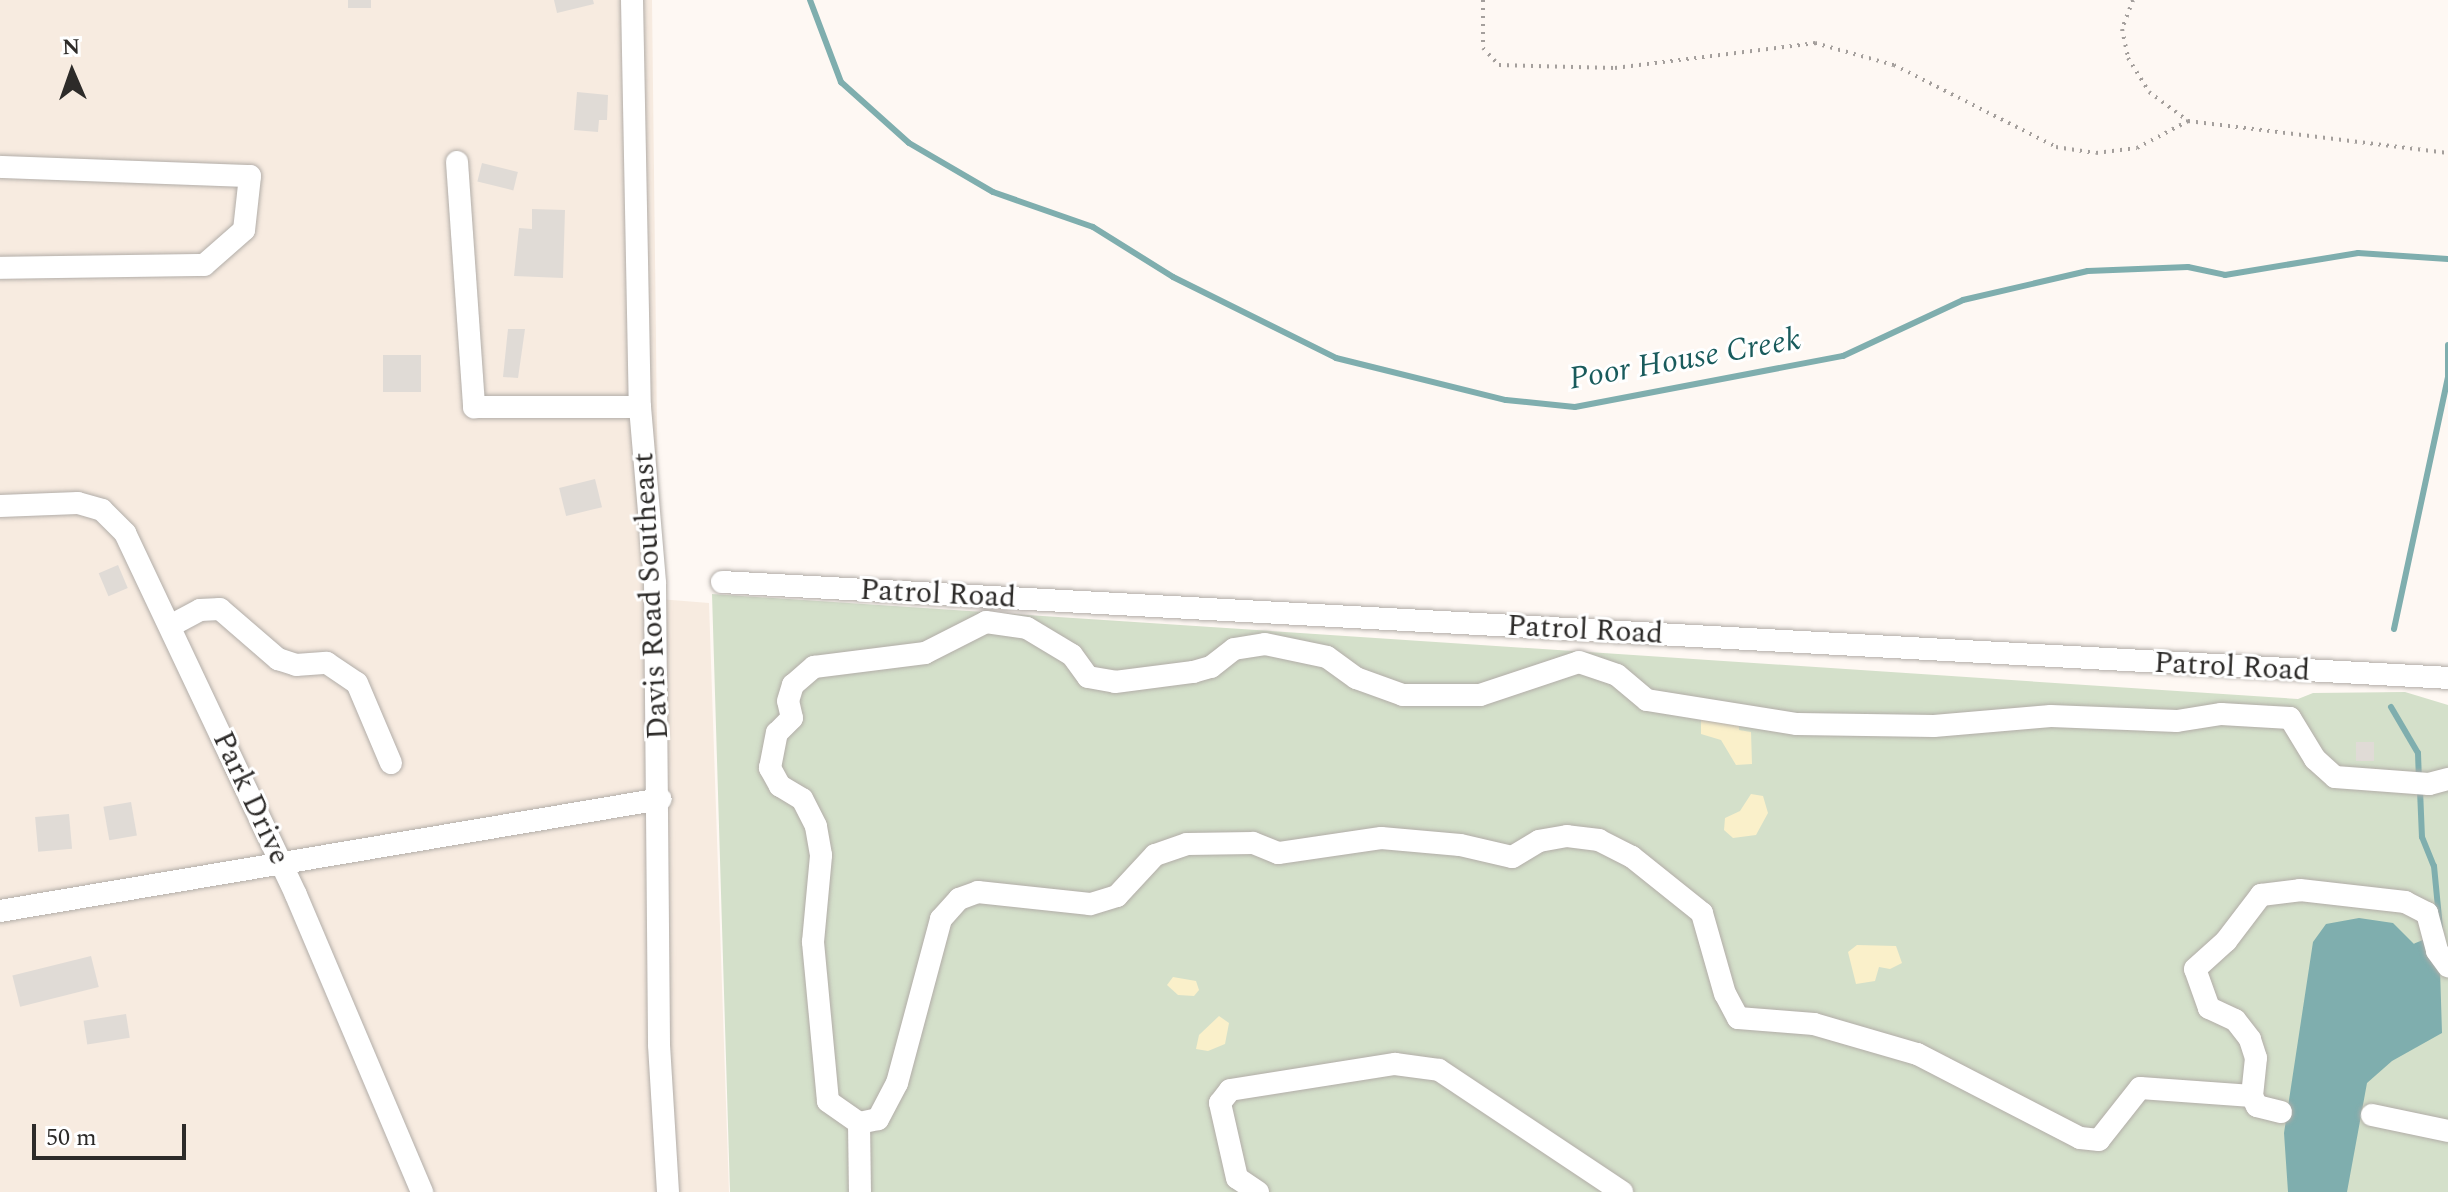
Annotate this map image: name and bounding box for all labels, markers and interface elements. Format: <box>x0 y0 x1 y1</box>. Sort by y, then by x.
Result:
text: N <box>62 31 81 64</box>
north arrow <box>32 32 112 112</box>
water label: Poor House Creek <box>1566 321 1804 399</box>
street label: Davis Road Southeast <box>626 451 676 741</box>
street label: Patrol Road <box>859 572 1017 616</box>
street label: Patrol Road <box>1506 608 1664 652</box>
street label: Patrol Road <box>2153 645 2311 689</box>
street label: Park Drive <box>205 726 297 870</box>
scale bar <box>36 1108 190 1158</box>
text: 50 m <box>46 1120 97 1156</box>

